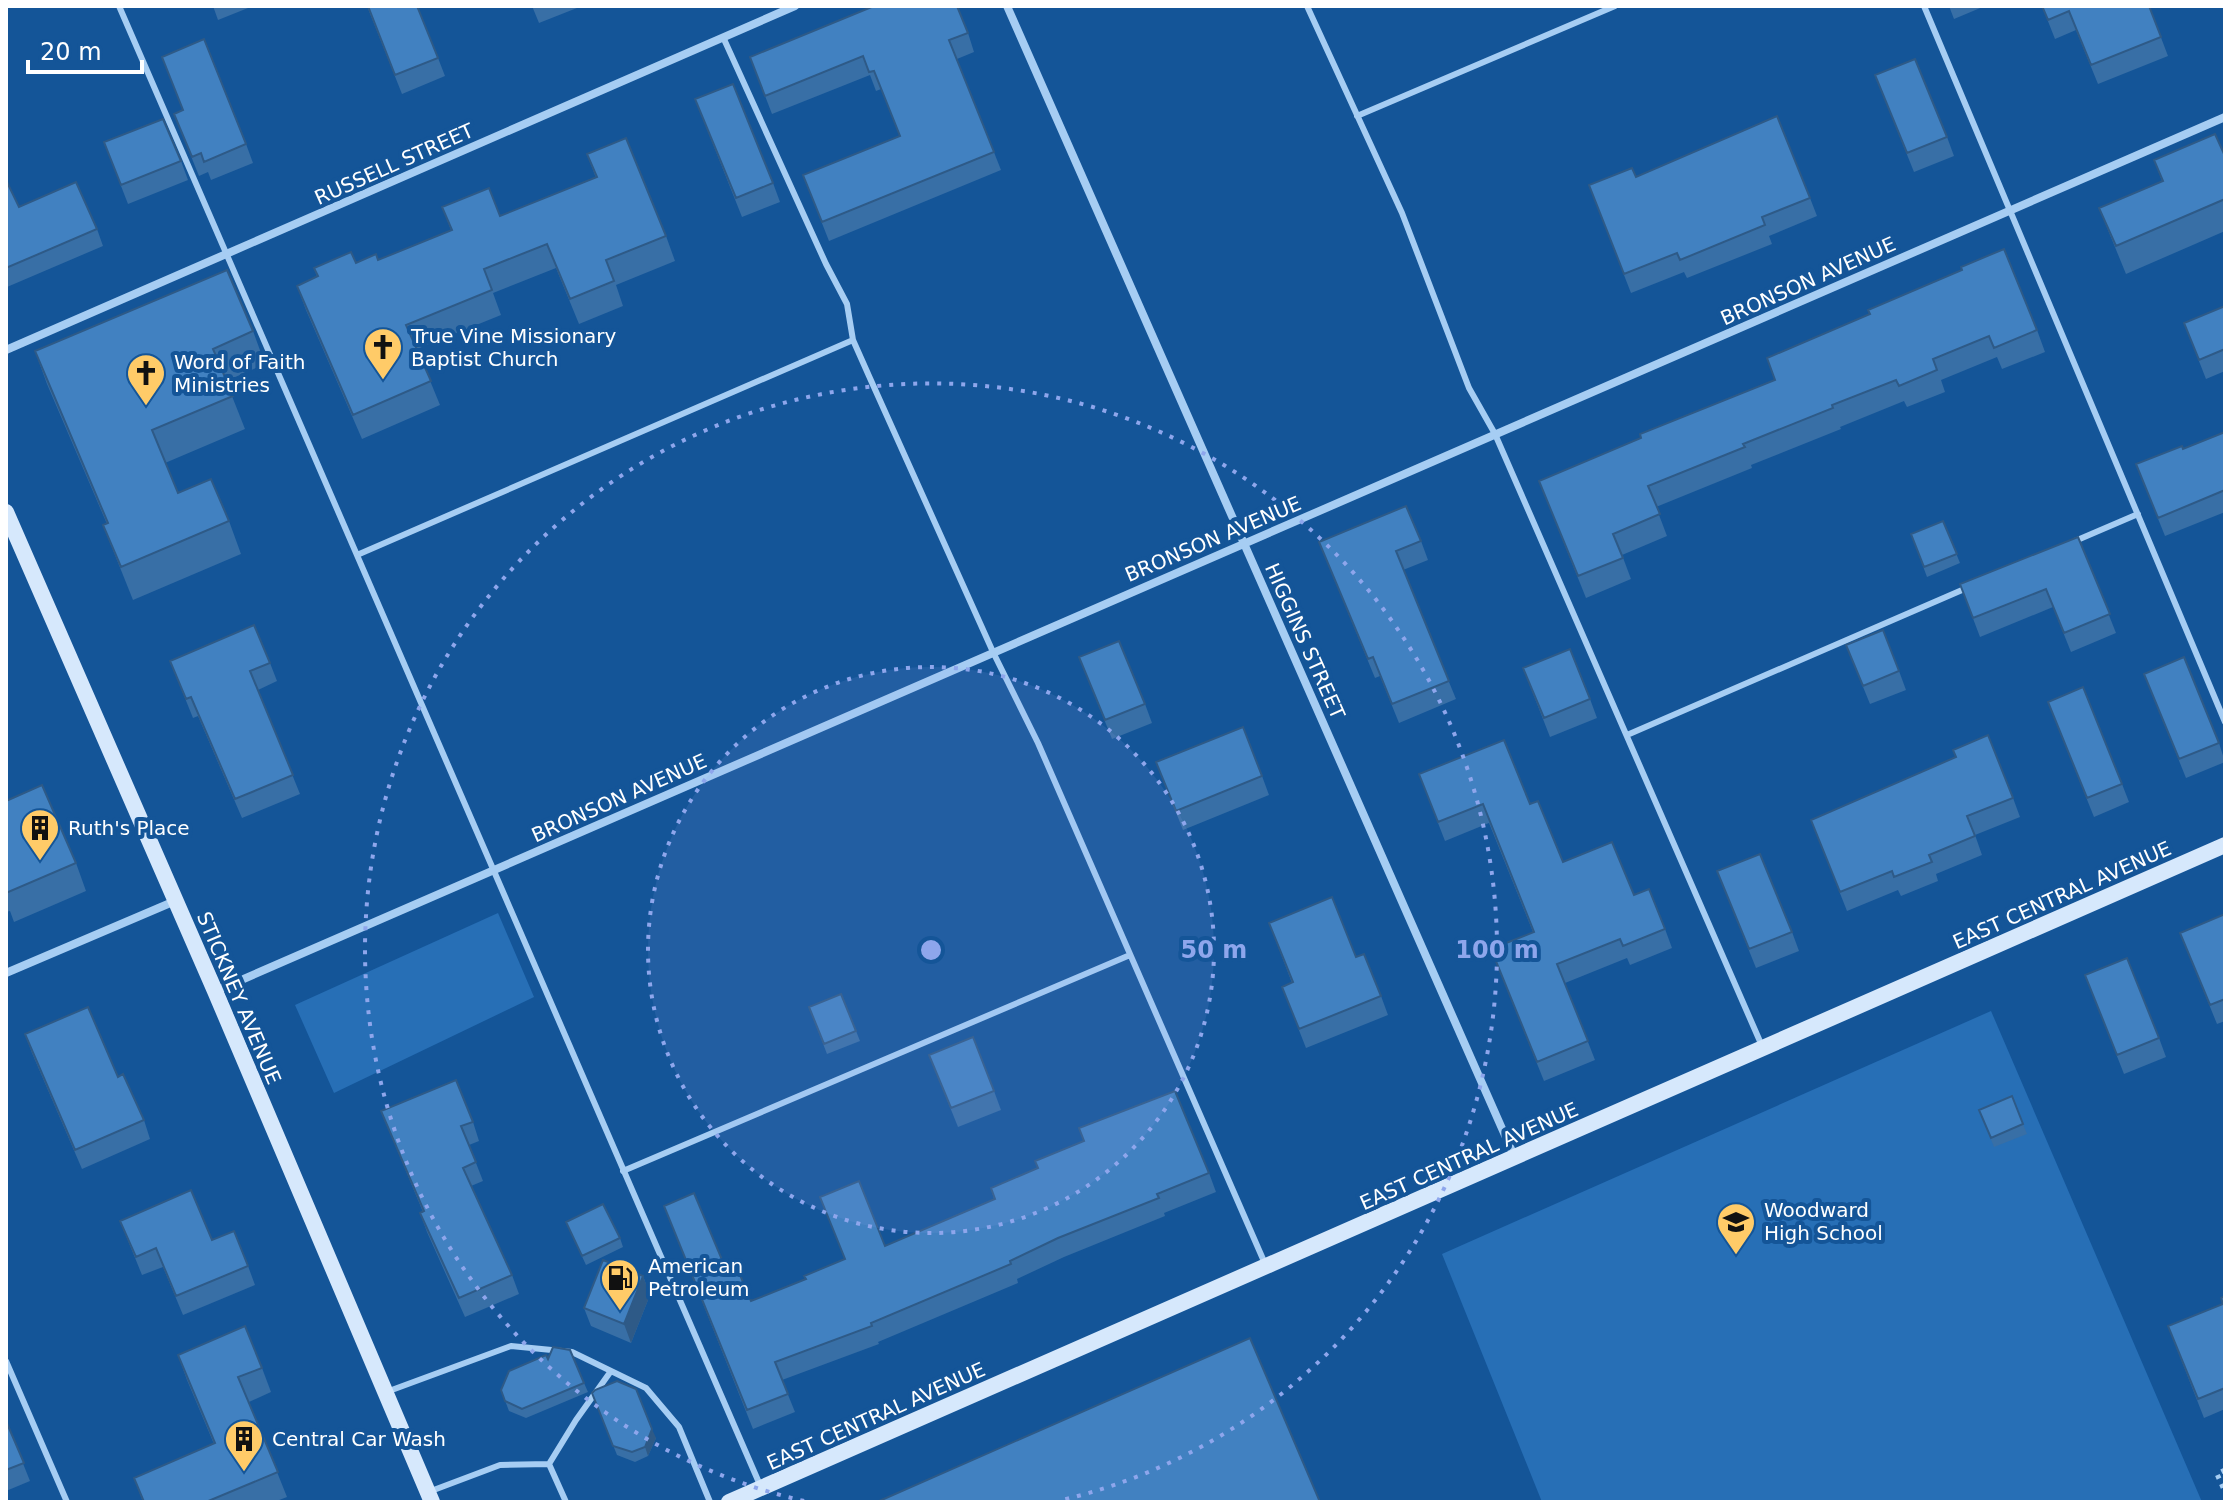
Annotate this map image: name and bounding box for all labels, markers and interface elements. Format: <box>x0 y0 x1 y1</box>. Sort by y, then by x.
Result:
scale bar <box>28 24 142 74</box>
text: 20 m <box>40 38 102 66</box>
street label: RUSSELL STREET <box>311 118 478 210</box>
street label: BRONSON AVENUE <box>1717 232 1899 330</box>
place label: True Vine Missionary Baptist Church <box>410 324 617 371</box>
church icon: True Vine Missionary Baptist Church <box>362 326 404 381</box>
place label: Word of Faith Ministries <box>174 350 305 397</box>
church icon: Word of Faith Ministries <box>125 352 167 407</box>
street label: BRONSON AVENUE <box>1121 491 1305 587</box>
street label: HIGGINS STREET <box>1260 559 1350 723</box>
street label: BRONSON AVENUE <box>528 749 710 847</box>
building icon: Ruth's Place <box>19 807 61 862</box>
place label: Ruth's Place <box>68 816 190 840</box>
street label: EAST CENTRAL AVENUE <box>1949 836 2175 954</box>
street label: STICKNEY AVENUE <box>192 908 286 1088</box>
centre of rings <box>917 936 945 964</box>
text: 50 m <box>1181 936 1247 964</box>
text: 100 m <box>1455 936 1539 964</box>
street label: EAST CENTRAL AVENUE <box>1356 1097 1582 1215</box>
place label: Woodward High School <box>1764 1198 1883 1245</box>
school or university icon: Woodward High School <box>1715 1201 1757 1256</box>
place label: American Petroleum <box>648 1254 750 1301</box>
fuel station icon: American Petroleum <box>599 1257 641 1312</box>
street label: EAST CENTRAL AVENUE <box>763 1357 989 1475</box>
building icon: Central Car Wash <box>223 1418 265 1473</box>
place label: Central Car Wash <box>272 1427 446 1451</box>

